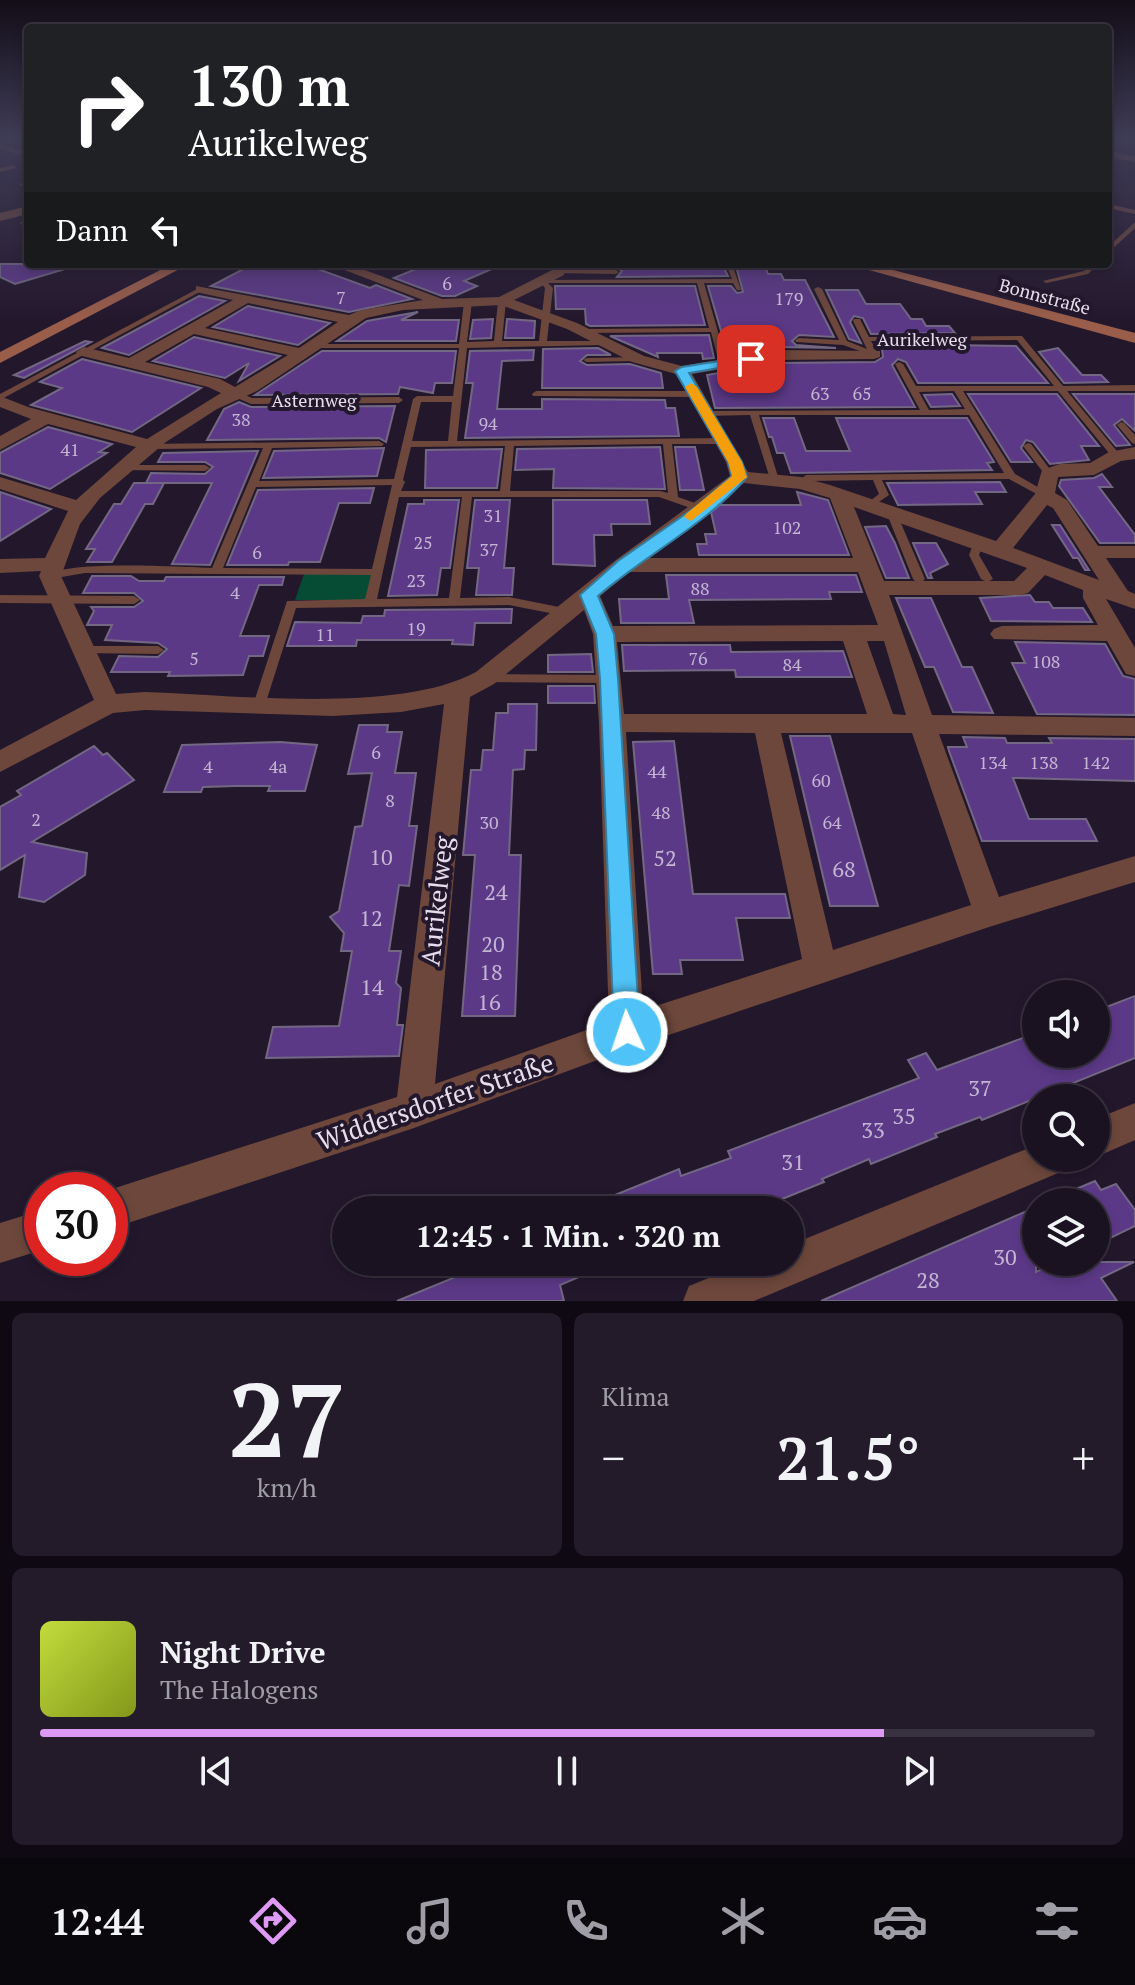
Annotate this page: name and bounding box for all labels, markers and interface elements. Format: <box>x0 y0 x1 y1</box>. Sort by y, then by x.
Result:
text: 130 m <box>188 48 350 122</box>
icon: right <box>56 56 160 160</box>
text: Aurikelweg <box>188 119 368 166</box>
icon: left <box>144 208 188 252</box>
text: Dann <box>56 210 128 250</box>
house number: 6 <box>442 271 452 295</box>
street label: Bonnstraße <box>997 272 1093 320</box>
house number: 7 <box>336 285 346 309</box>
house number: 179 <box>775 286 803 310</box>
pin <box>717 325 785 393</box>
street label: Aurikelweg <box>877 327 967 351</box>
icon: arrive <box>729 337 773 381</box>
house number: 63 <box>810 381 830 405</box>
house number: 65 <box>852 381 872 405</box>
street label: Asternweg <box>272 388 357 412</box>
house number: 38 <box>231 407 251 431</box>
house number: 94 <box>478 411 498 435</box>
house number: 41 <box>60 437 80 461</box>
house number: 31 <box>483 503 503 527</box>
house number: 102 <box>773 515 801 539</box>
house number: 25 <box>413 530 433 554</box>
house number: 37 <box>479 537 499 561</box>
house number: 6 <box>252 540 262 564</box>
house number: 23 <box>406 568 426 592</box>
house number: 88 <box>690 576 710 600</box>
house number: 4 <box>230 580 240 604</box>
house number: 19 <box>406 616 426 640</box>
house number: 11 <box>315 622 335 646</box>
house number: 5 <box>189 646 199 670</box>
house number: 76 <box>688 646 708 670</box>
house number: 108 <box>1032 649 1060 673</box>
house number: 84 <box>782 652 802 676</box>
house number: 6 <box>371 740 381 764</box>
house number: 134 <box>979 750 1008 774</box>
house number: 138 <box>1030 750 1058 774</box>
house number: 142 <box>1082 750 1110 774</box>
house number: 4 <box>203 754 213 778</box>
house number: 4a <box>269 754 287 778</box>
house number: 44 <box>647 759 667 783</box>
house number: 60 <box>811 768 831 792</box>
house number: 8 <box>385 788 395 812</box>
house number: 48 <box>651 800 671 824</box>
house number: 2 <box>31 807 41 831</box>
house number: 30 <box>479 810 499 834</box>
house number: 64 <box>822 810 842 834</box>
street label: Aurikelweg <box>412 834 460 967</box>
house number: 10 <box>369 842 393 871</box>
house number: 52 <box>653 843 677 872</box>
house number: 68 <box>832 854 856 883</box>
house number: 24 <box>484 877 508 906</box>
house number: 12 <box>359 903 383 932</box>
house number: 20 <box>481 929 505 958</box>
house number: 18 <box>479 957 503 986</box>
house number: 14 <box>360 972 384 1001</box>
map controls <box>1022 980 1110 1276</box>
button: sound <box>1022 980 1110 1068</box>
house number: 16 <box>477 987 501 1016</box>
position arrow <box>585 990 669 1074</box>
street label: Widdersdorfer Straße <box>312 1045 558 1157</box>
house number: 37 <box>968 1073 992 1102</box>
button: search <box>1022 1084 1110 1172</box>
house number: 35 <box>892 1101 916 1130</box>
house number: 33 <box>861 1115 885 1144</box>
house number: 31 <box>781 1147 805 1176</box>
speed limit sign: 30 <box>24 1172 128 1276</box>
button: layers <box>1022 1188 1110 1276</box>
text: 12:45 · 1 Min. · 320 m <box>416 1216 720 1256</box>
house number: 30 <box>993 1242 1017 1271</box>
house number: 28 <box>916 1265 940 1294</box>
text: 27 <box>228 1349 346 1487</box>
text: Klima <box>602 1379 670 1413</box>
text: 21.5° <box>776 1418 920 1497</box>
text: − <box>602 1428 625 1487</box>
text: + <box>1072 1428 1095 1487</box>
text: km/h <box>257 1470 317 1504</box>
text: Night Drive <box>160 1632 326 1672</box>
text: The Halogens <box>160 1672 318 1706</box>
icon: previous <box>194 1749 238 1793</box>
icon: pause <box>545 1749 589 1793</box>
icon: next <box>897 1749 941 1793</box>
icon: directions <box>245 1893 301 1949</box>
icon: music <box>402 1893 458 1949</box>
icon: phone <box>558 1893 614 1949</box>
icon: climate <box>715 1893 771 1949</box>
icon: car <box>872 1893 928 1949</box>
icon: filters <box>1029 1893 1085 1949</box>
text: 12:44 <box>50 1898 144 1945</box>

